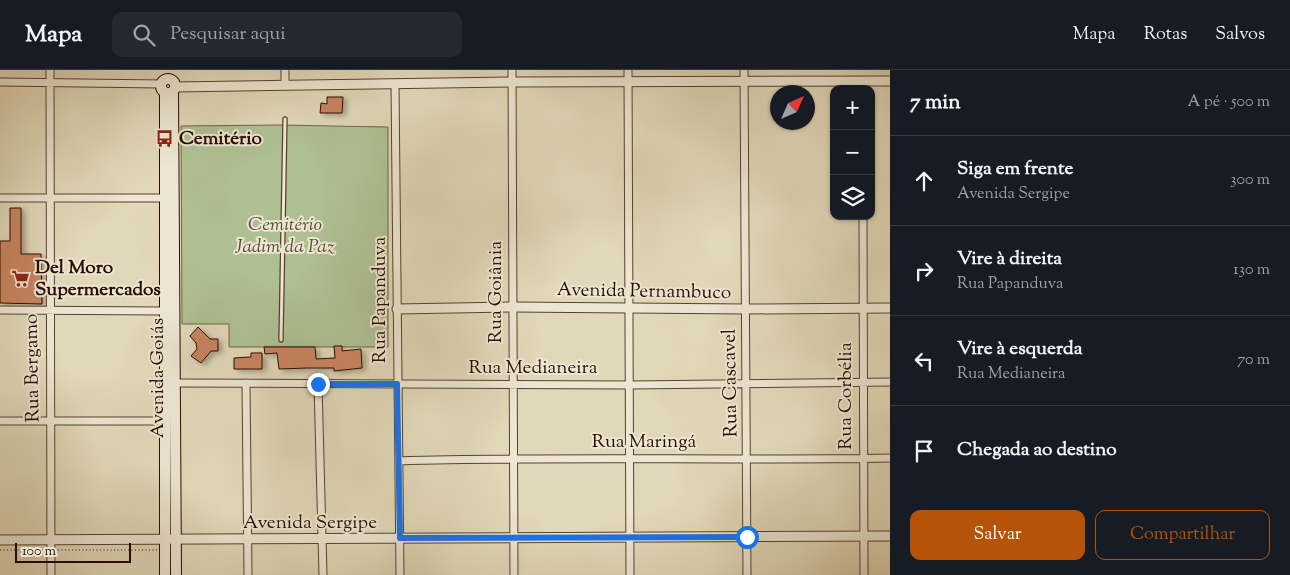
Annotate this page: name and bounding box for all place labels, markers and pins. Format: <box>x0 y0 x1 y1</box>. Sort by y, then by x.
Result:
place label: Cemitério <box>179 126 262 153</box>
bus stop icon: Cemitério <box>155 129 175 149</box>
place label: Del Moro Supermercados <box>35 255 161 304</box>
supermarket icon: Del Moro Supermercados <box>11 269 31 289</box>

